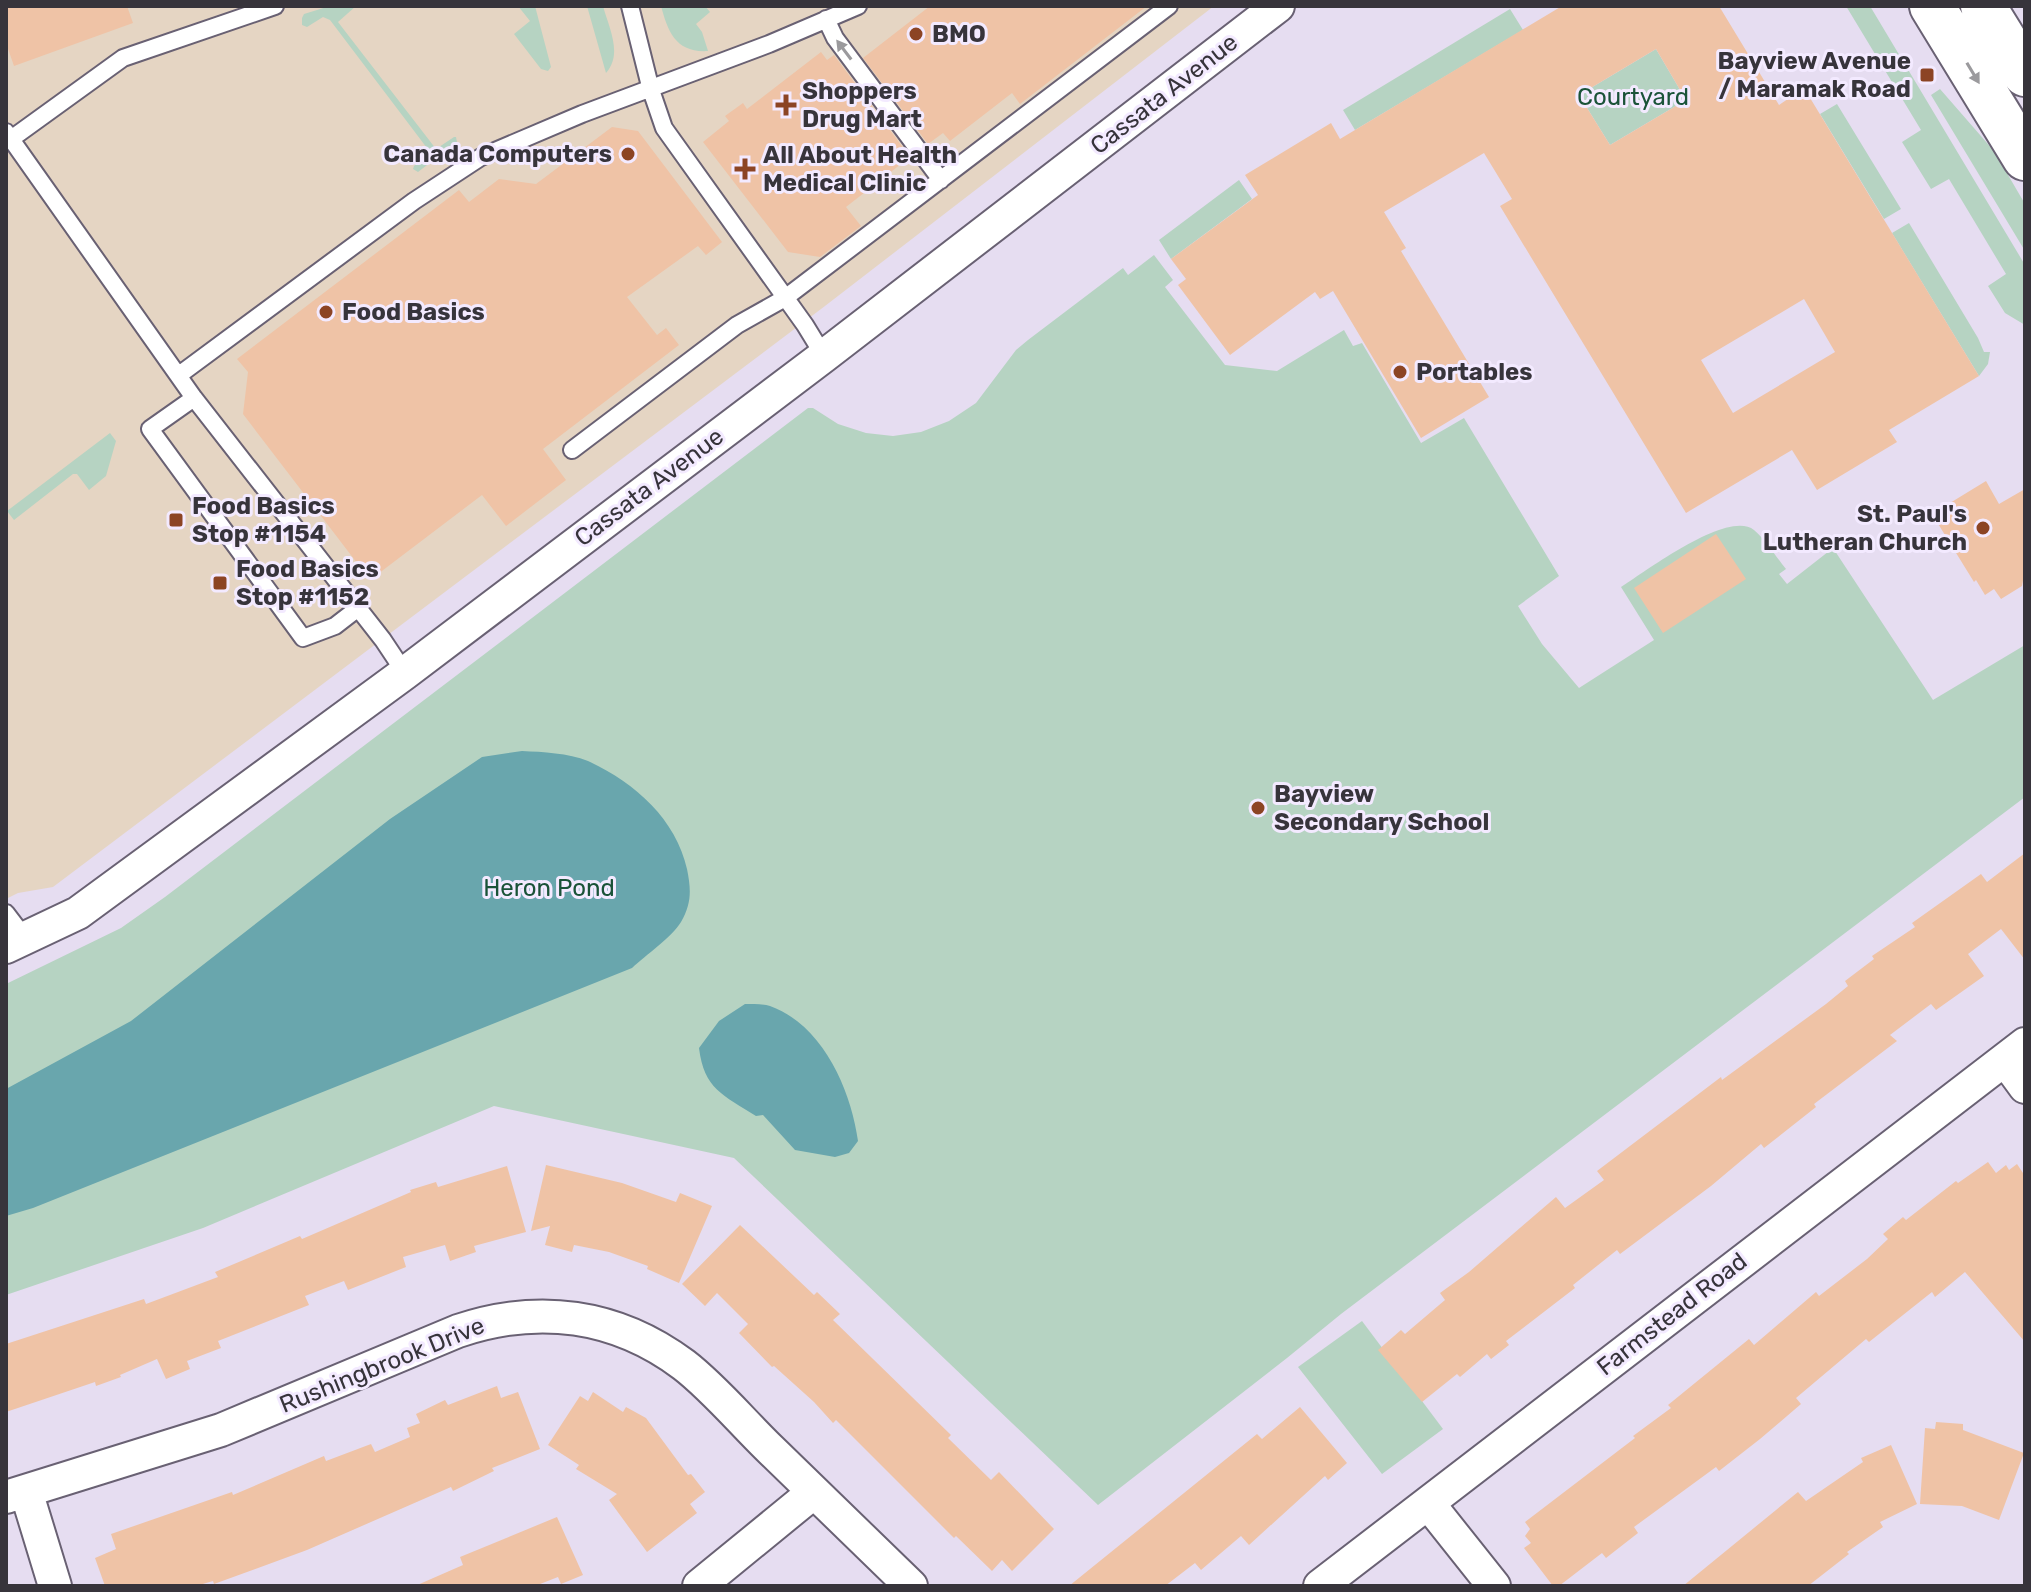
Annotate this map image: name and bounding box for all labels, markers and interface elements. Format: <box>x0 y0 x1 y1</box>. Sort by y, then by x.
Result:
place label: BMO <box>932 20 986 48</box>
marker: BMO <box>907 25 925 43</box>
street label: Cassata Avenue <box>1085 28 1243 160</box>
one-way arrow <box>836 39 852 61</box>
place label: Bayview Avenue / Maramak Road <box>1718 47 1911 103</box>
one-way arrow <box>1966 62 1980 84</box>
marker: Bayview Avenue / Maramak Road <box>1918 66 1936 84</box>
place label: Shoppers Drug Mart <box>802 77 922 133</box>
park label: Courtyard <box>1577 83 1689 111</box>
marker: Shoppers Drug Mart <box>777 96 795 114</box>
place label: Canada Computers <box>383 140 612 168</box>
place label: All About Health Medical Clinic <box>763 141 957 197</box>
marker: Canada Computers <box>619 145 637 163</box>
marker: All About Health Medical Clinic <box>734 158 756 180</box>
place label: Food Basics <box>342 298 485 326</box>
marker: Food Basics <box>317 303 335 321</box>
place label: Portables <box>1416 358 1533 386</box>
marker: Portables <box>1391 363 1409 381</box>
street label: Cassata Avenue <box>569 422 729 552</box>
place label: Food Basics Stop #1154 <box>192 492 335 548</box>
place label: St. Paul's Lutheran Church <box>1763 500 1967 556</box>
marker: Food Basics Stop #1154 <box>167 511 185 529</box>
marker: St. Paul's Lutheran Church <box>1974 519 1992 537</box>
place label: Food Basics Stop #1152 <box>236 555 379 611</box>
marker: Food Basics Stop #1152 <box>211 574 229 592</box>
place label: Bayview Secondary School <box>1274 780 1489 836</box>
marker: Bayview Secondary School <box>1249 799 1267 817</box>
park label: Heron Pond <box>483 874 615 902</box>
street label: Farmstead Road <box>1592 1247 1752 1381</box>
street label: Rushingbrook Drive <box>276 1311 488 1419</box>

